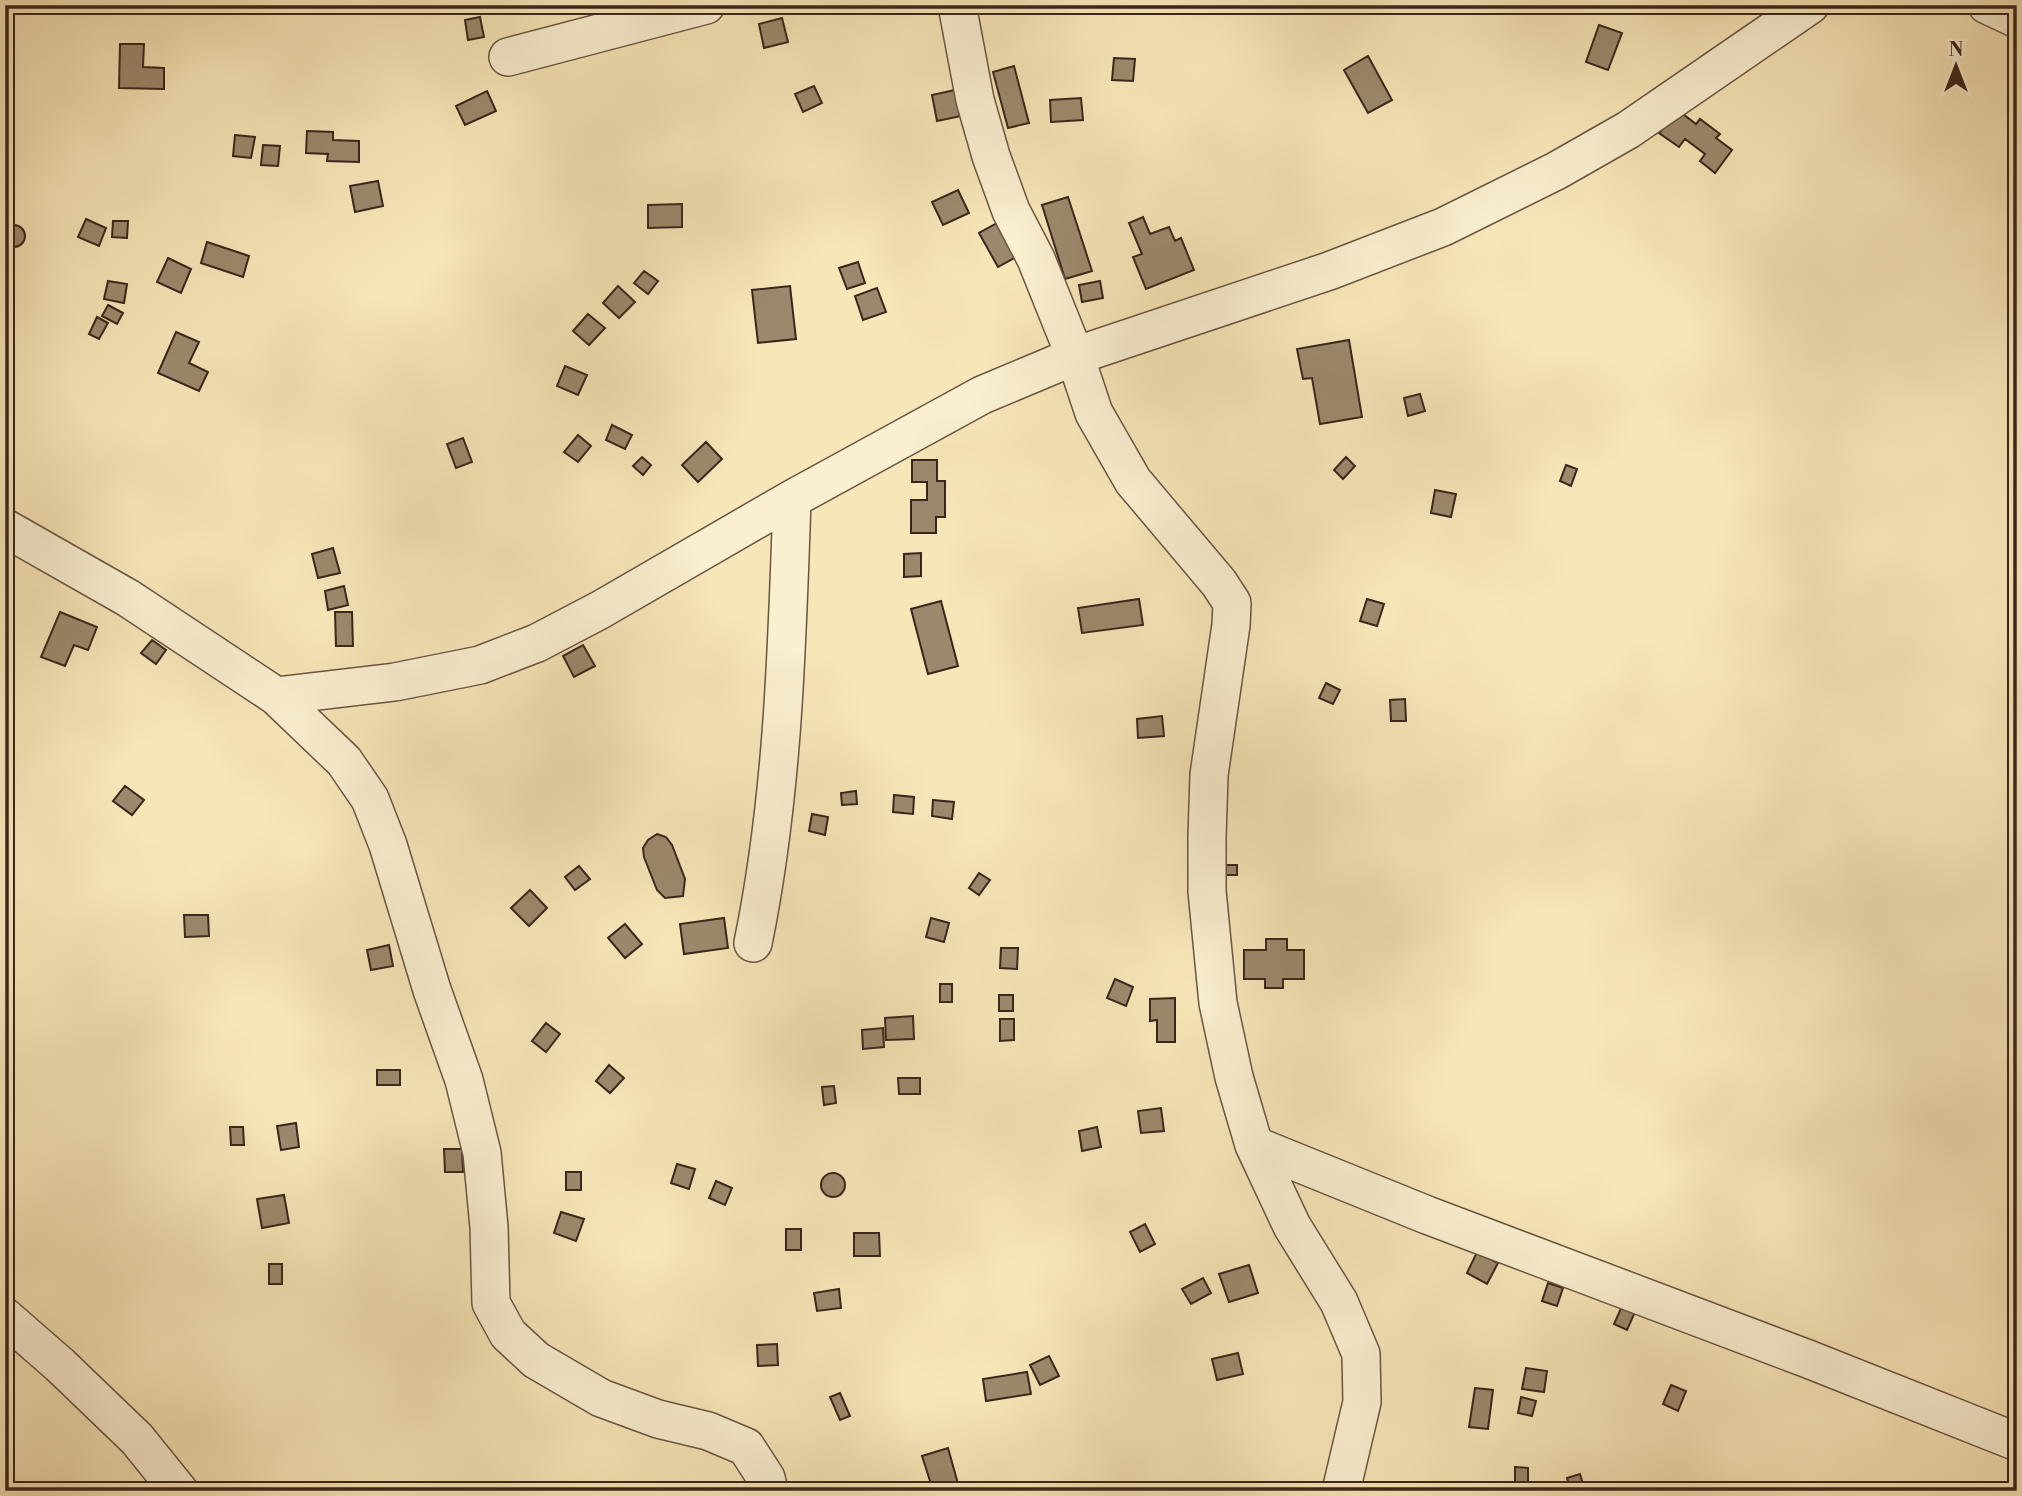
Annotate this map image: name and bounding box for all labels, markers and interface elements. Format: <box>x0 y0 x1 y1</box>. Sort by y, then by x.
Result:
north arrow <box>1920 32 1990 102</box>
text: N <box>1948 38 1964 62</box>

